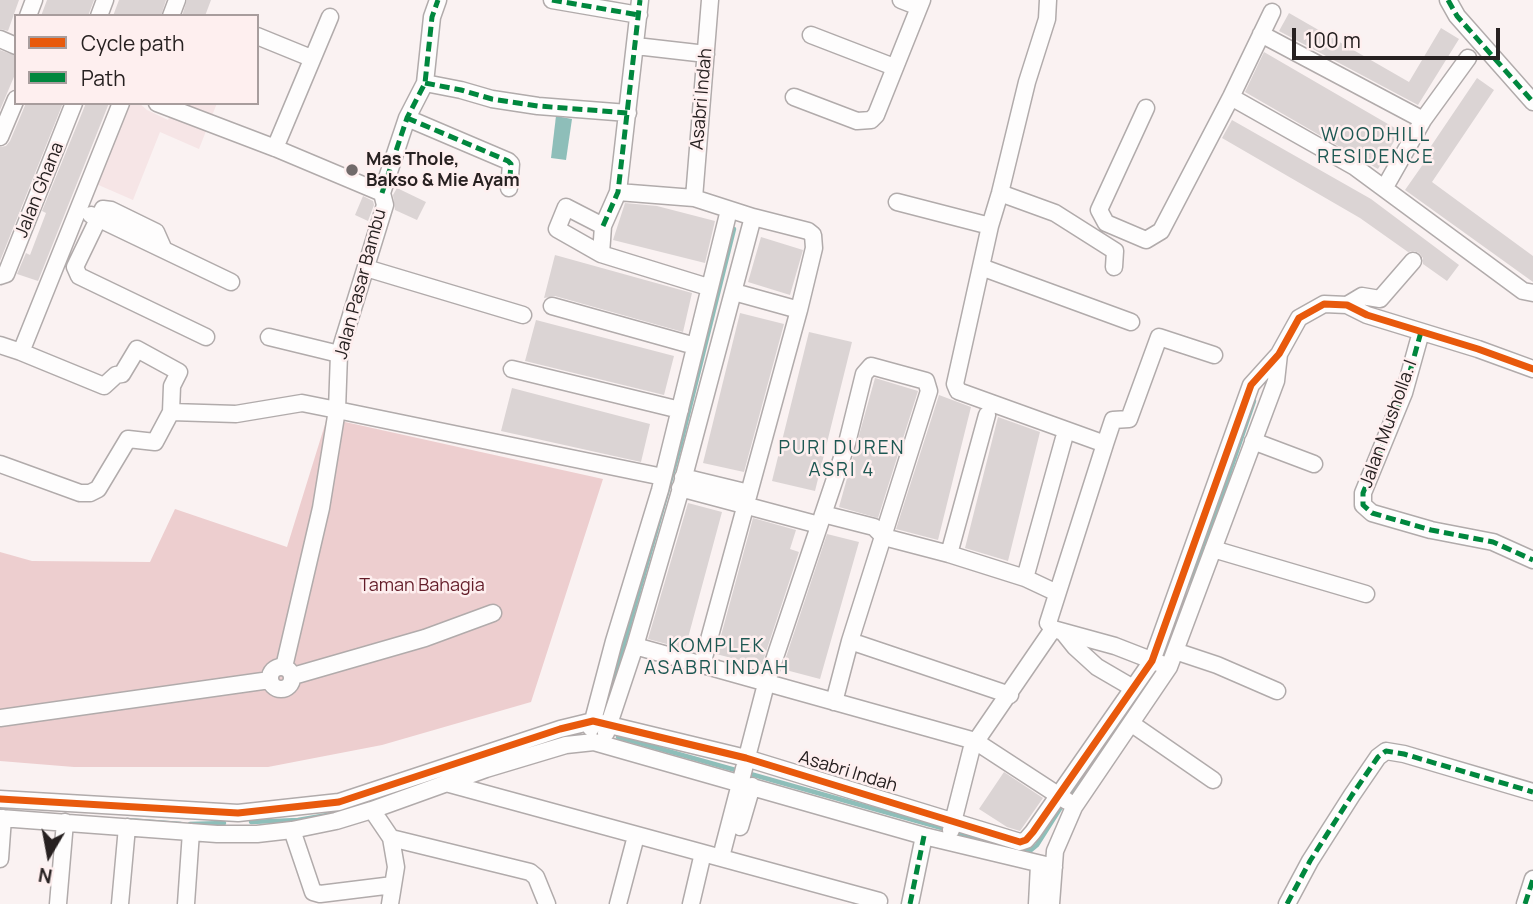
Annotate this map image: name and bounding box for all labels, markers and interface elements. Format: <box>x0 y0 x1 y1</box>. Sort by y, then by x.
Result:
legend <box>14 14 259 105</box>
scale bar <box>1295 14 1503 58</box>
text: 100 m <box>1305 26 1361 54</box>
text: Cycle path <box>81 29 184 57</box>
street label: Asabri Indah <box>687 47 717 151</box>
text: Path <box>81 64 126 92</box>
district label: WOODHILL RESIDENCE <box>1318 125 1434 169</box>
street label: Jalan Ghana <box>11 139 69 241</box>
place label: Mas Thole, Bakso & Mie Ayam <box>366 149 520 192</box>
marker: Mas Thole, Bakso & Mie Ayam <box>344 162 360 178</box>
street label: Jalan Pasar Bambu <box>331 207 391 361</box>
street label: Jalan Musholla. I <box>1356 357 1422 491</box>
district label: PURI DUREN ASRI 4 <box>780 438 904 482</box>
park label: Taman Bahagia <box>359 575 485 597</box>
district label: KOMPLEK ASABRI INDAH <box>645 636 789 680</box>
street label: Asabri Indah <box>796 747 900 797</box>
north arrow <box>14 820 84 890</box>
text: N <box>36 862 54 890</box>

